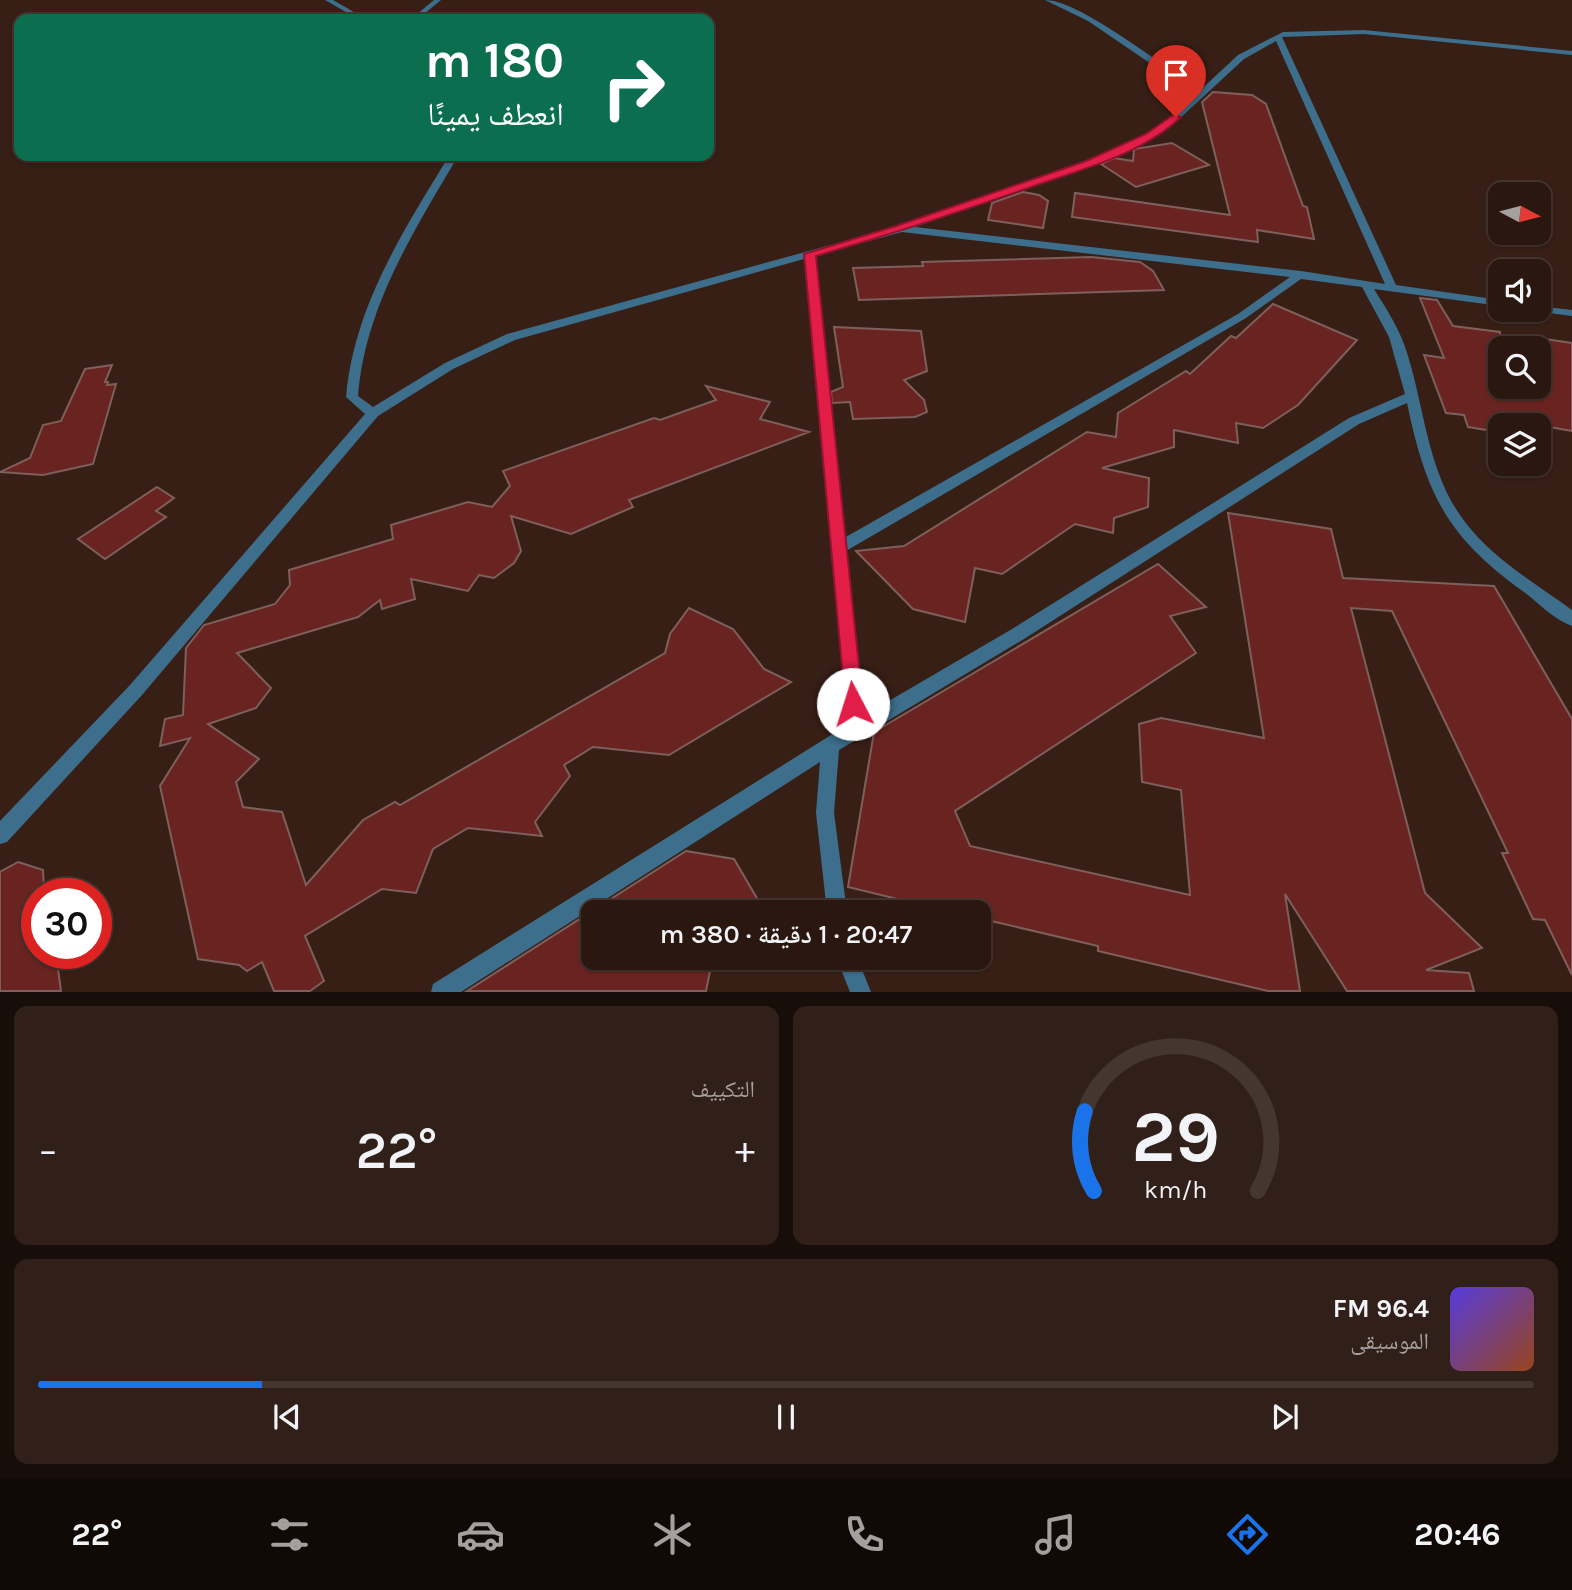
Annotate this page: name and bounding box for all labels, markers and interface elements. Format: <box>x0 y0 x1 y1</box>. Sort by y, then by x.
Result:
text: 180 m <box>425 32 564 89</box>
icon: right <box>588 42 679 133</box>
pin <box>1146 45 1206 117</box>
icon: arrive <box>1157 56 1195 94</box>
text: انعطف يمينًا <box>427 96 564 133</box>
north arrow <box>1488 182 1550 245</box>
map controls <box>1488 182 1551 476</box>
button: sound <box>1488 259 1551 322</box>
button: search <box>1488 336 1551 399</box>
button: layers <box>1488 413 1551 476</box>
position arrow <box>816 667 890 741</box>
speed limit sign: 30 <box>21 878 112 969</box>
text: 20:47 · 1 دقيقة · 380 m <box>660 919 912 950</box>
text: التكييف <box>690 1076 755 1103</box>
text: 29 <box>1131 1095 1220 1180</box>
text: 22° <box>356 1120 437 1181</box>
text: − <box>38 1128 58 1173</box>
text: + <box>735 1128 755 1173</box>
text: km/h <box>1144 1175 1207 1204</box>
text: 96.4 FM <box>1333 1293 1429 1324</box>
text: الموسيقى <box>1350 1328 1429 1355</box>
icon: previous <box>268 1398 306 1436</box>
icon: pause <box>767 1398 805 1436</box>
icon: next <box>1266 1398 1304 1436</box>
icon: filters <box>265 1510 314 1559</box>
icon: car <box>456 1510 505 1559</box>
icon: climate <box>648 1510 697 1559</box>
icon: phone <box>840 1510 889 1559</box>
icon: music <box>1031 1510 1080 1559</box>
icon: directions <box>1223 1510 1272 1559</box>
text: 22° <box>71 1516 122 1553</box>
text: 20:46 <box>1414 1516 1501 1553</box>

